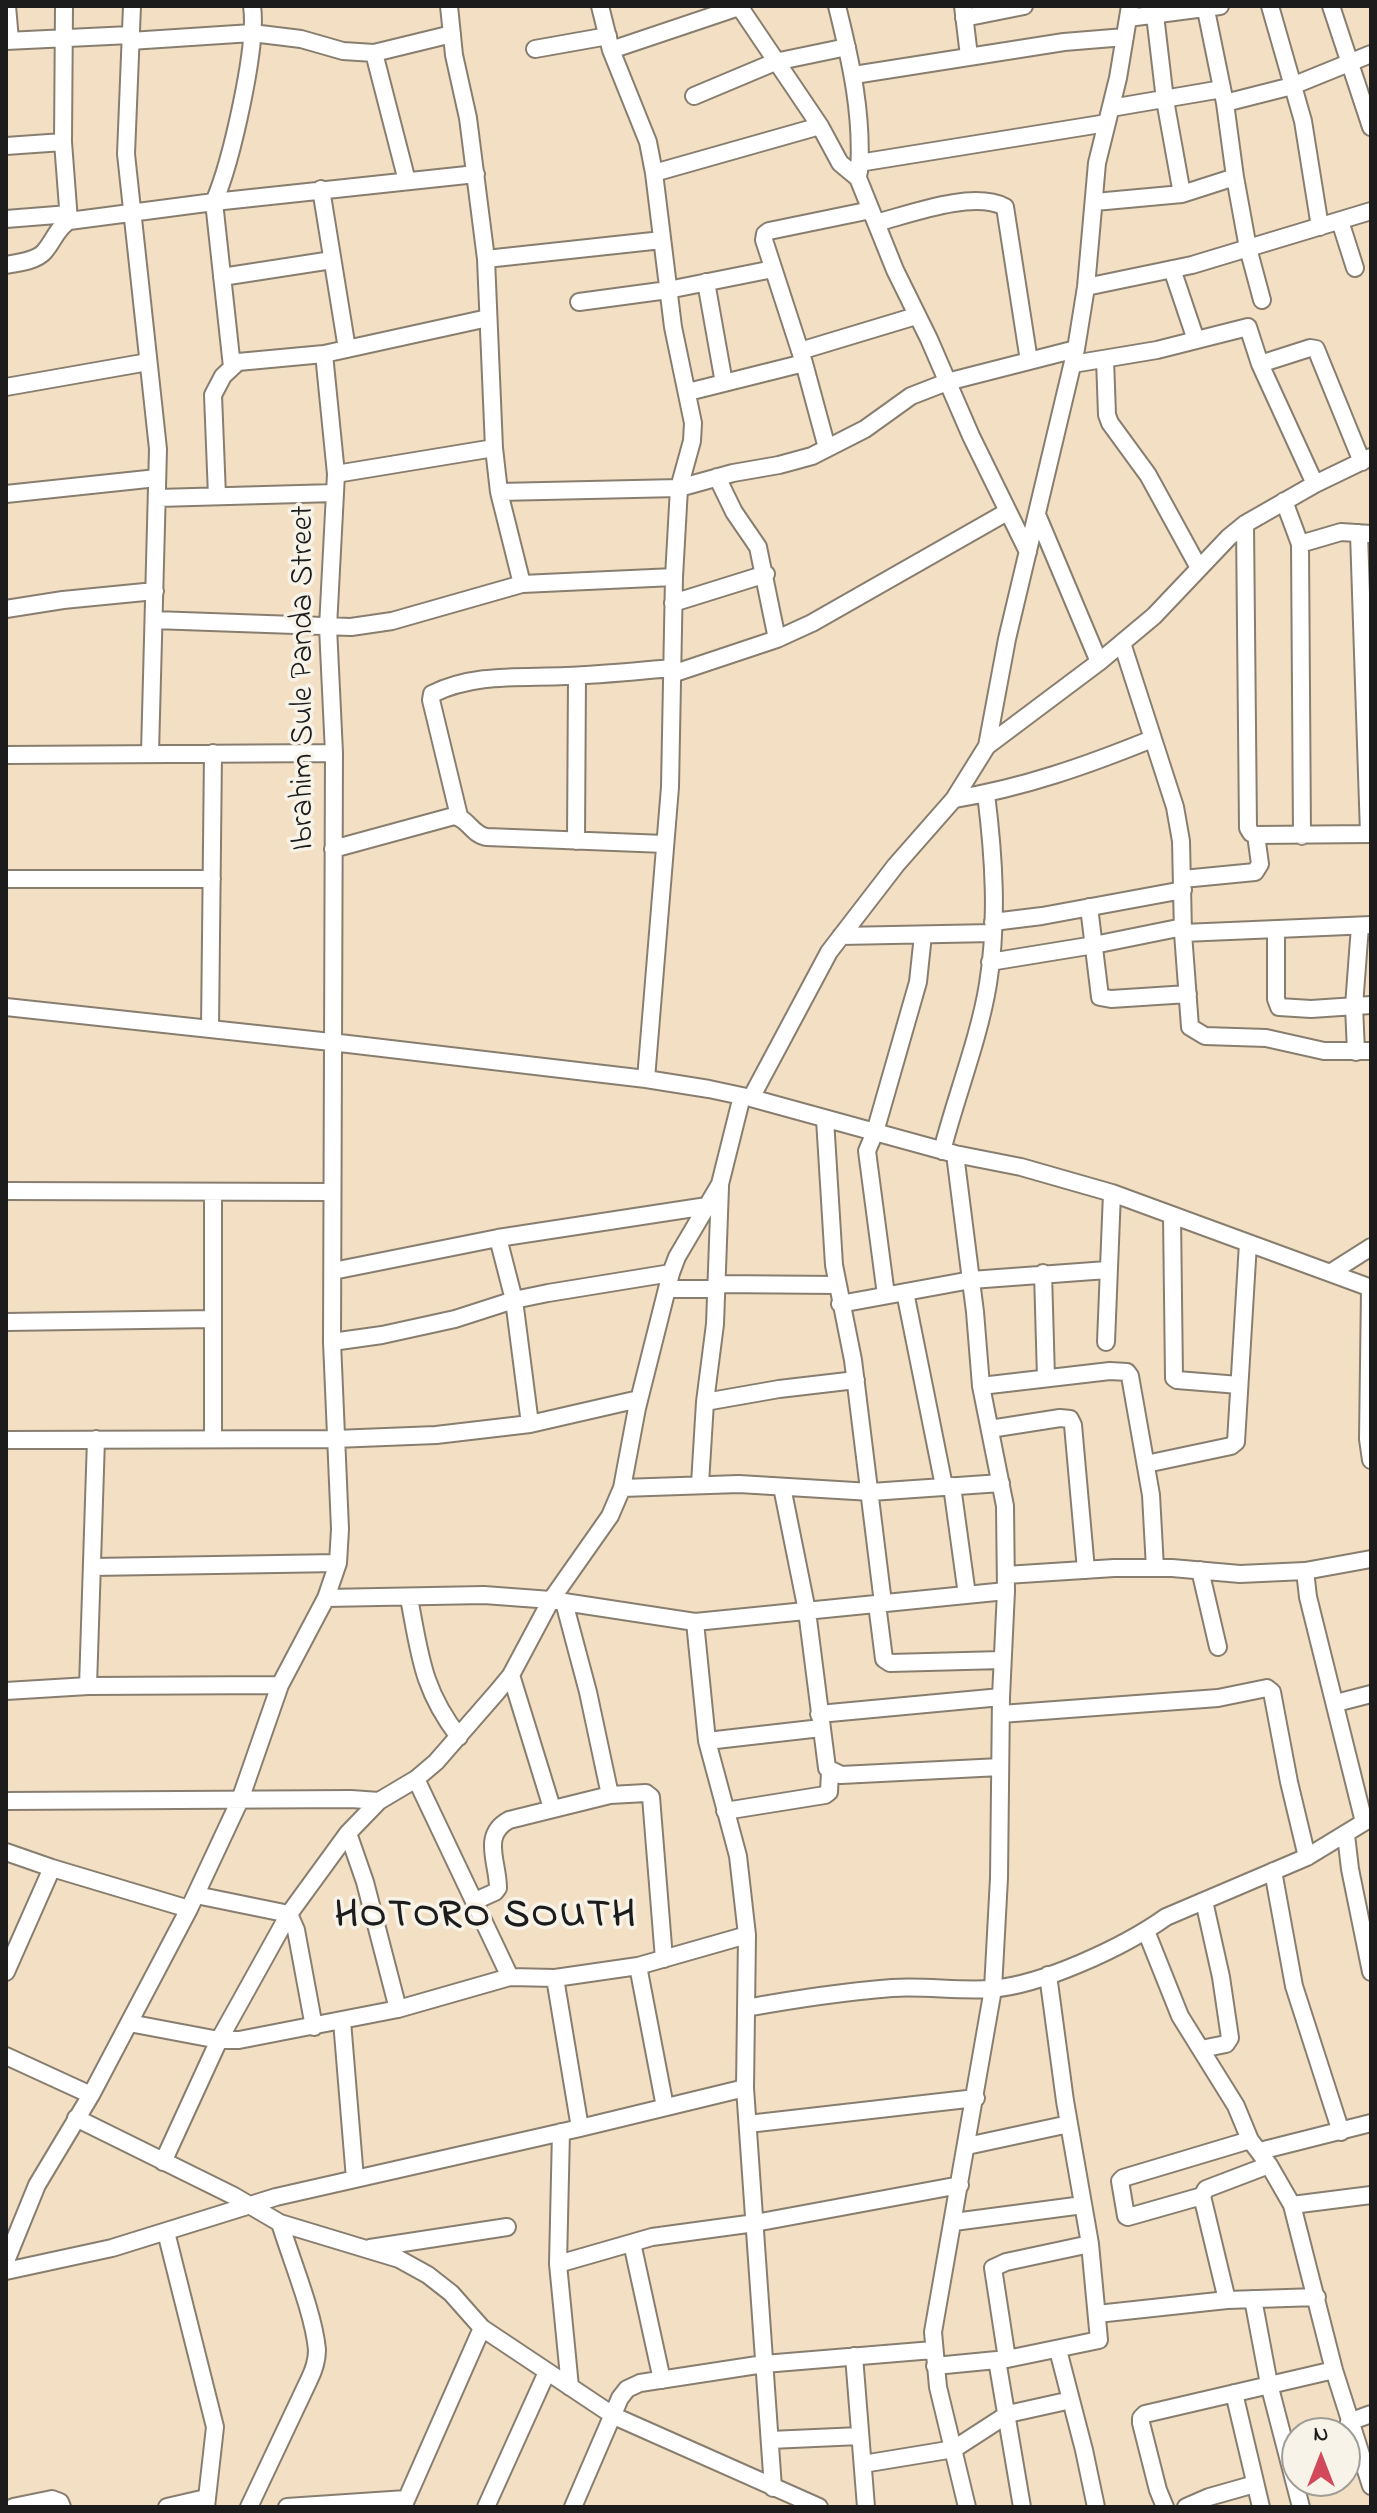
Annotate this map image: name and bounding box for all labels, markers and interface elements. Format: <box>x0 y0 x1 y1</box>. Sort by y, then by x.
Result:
street label: Ibrahim Sule Panda Street <box>287 505 325 851</box>
district label: HOTORO SOUTH <box>335 1894 637 1942</box>
north arrow <box>1281 2417 1361 2497</box>
text: N <box>1314 2419 1328 2451</box>

